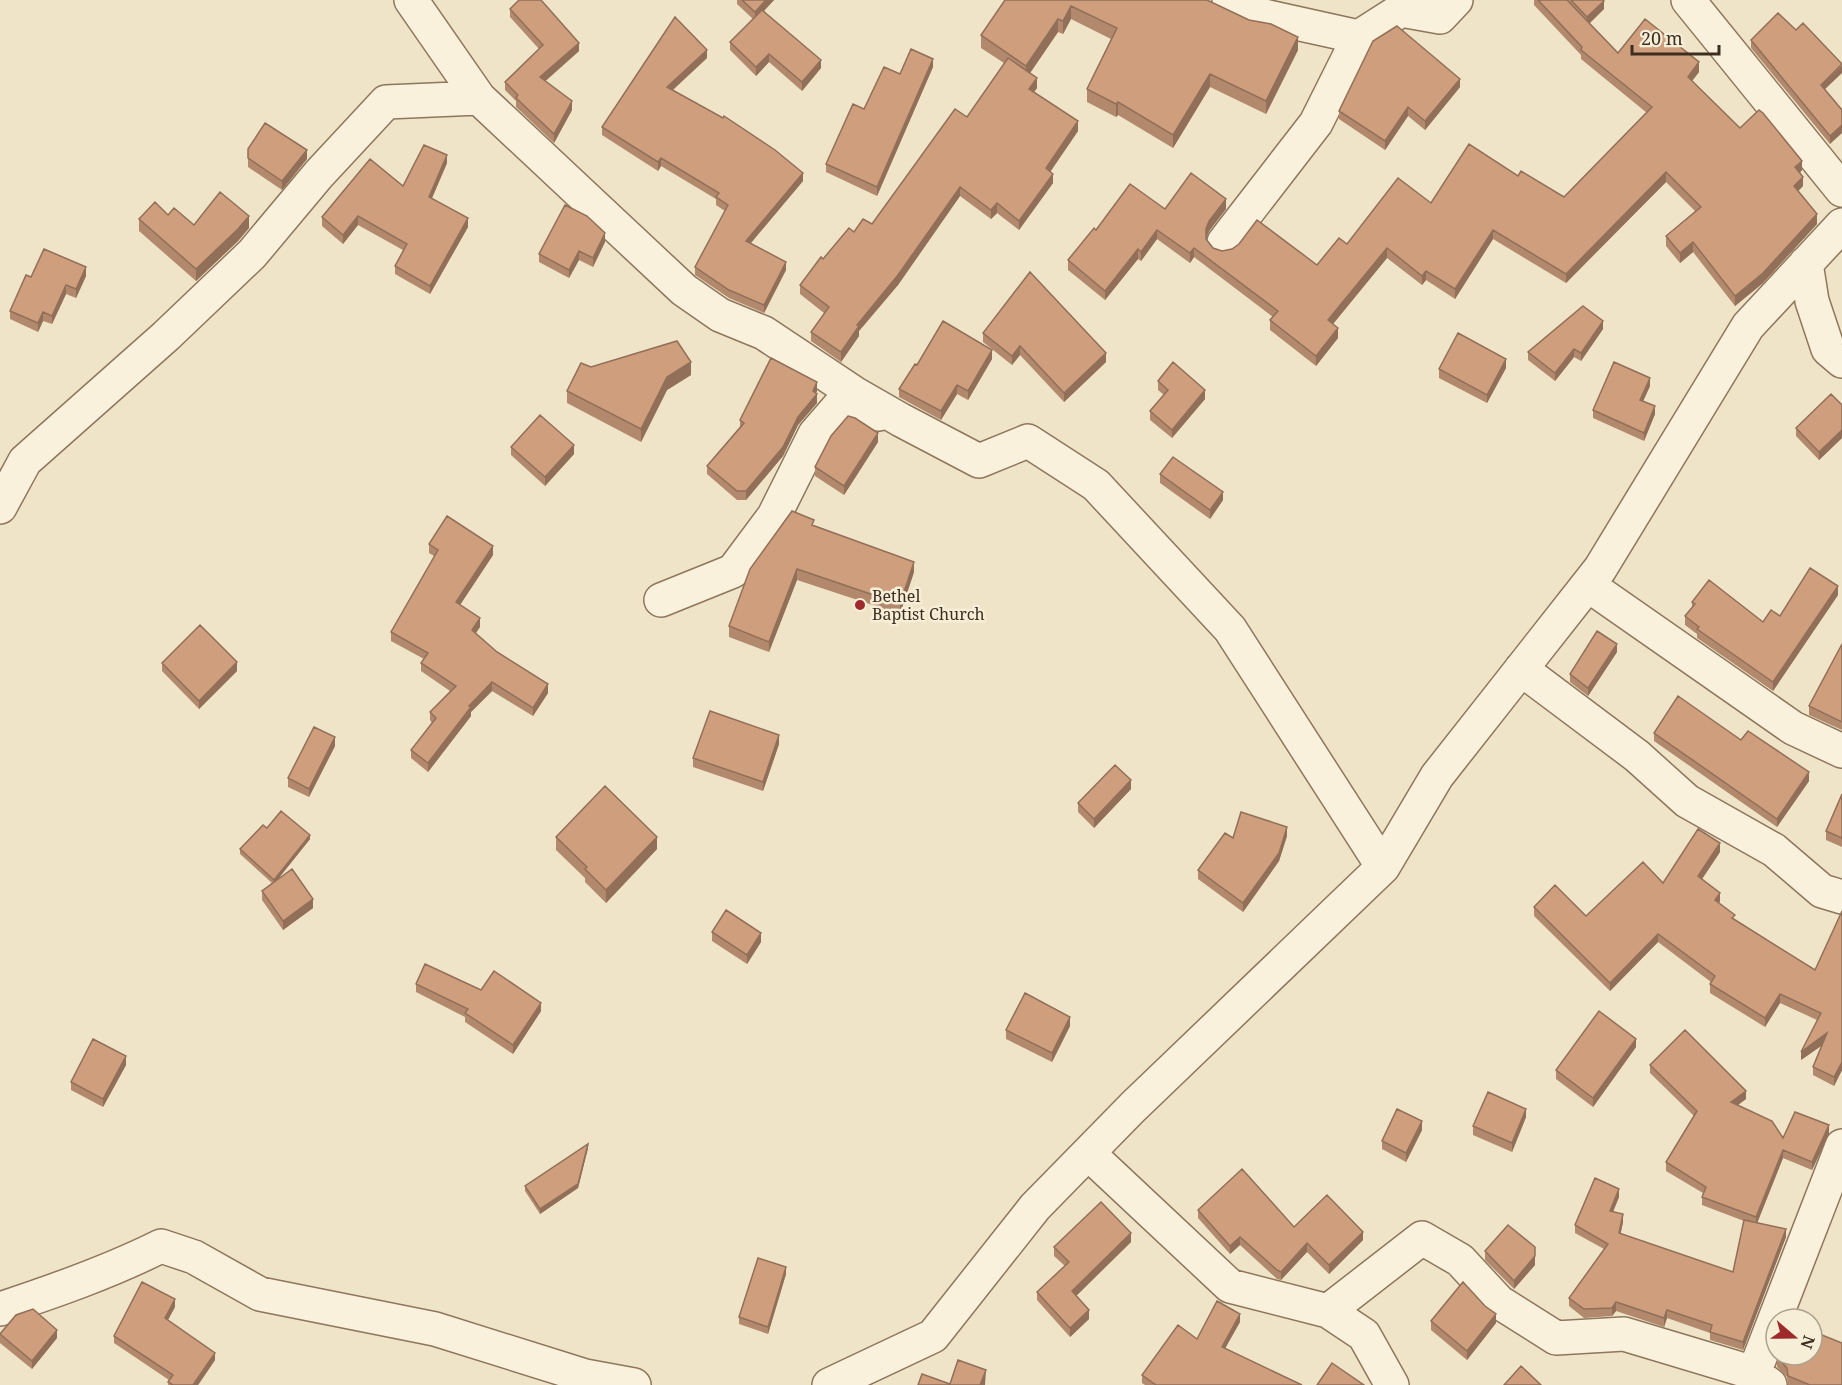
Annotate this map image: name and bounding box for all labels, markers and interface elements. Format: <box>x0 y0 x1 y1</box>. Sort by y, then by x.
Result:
scale bar <box>1632 18 1719 56</box>
text: 20 m <box>1641 26 1683 50</box>
place label: Bethel Baptist Church <box>872 585 985 625</box>
marker: Bethel Baptist Church <box>853 598 867 612</box>
north arrow <box>1764 1307 1824 1367</box>
text: N <box>1795 1332 1821 1352</box>

